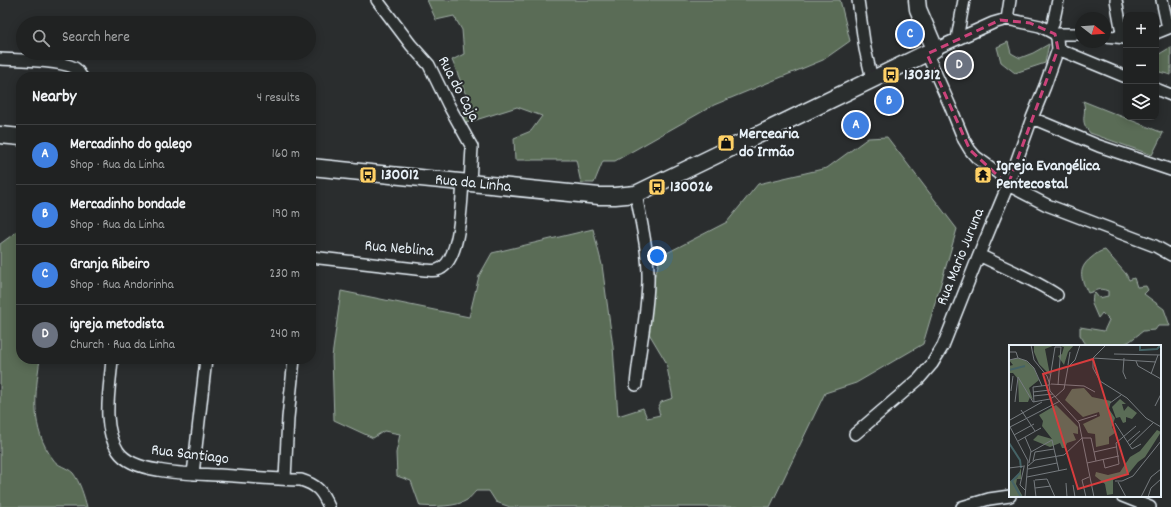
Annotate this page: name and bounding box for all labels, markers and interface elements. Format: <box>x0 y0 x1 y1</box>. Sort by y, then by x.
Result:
north arrow <box>1075 12 1111 48</box>
map controls <box>1123 12 1159 120</box>
button: + <box>1123 12 1159 48</box>
search box <box>16 16 316 60</box>
pin: C <box>897 19 923 49</box>
icon: search <box>30 27 52 49</box>
text: Search here <box>62 27 130 49</box>
button: − <box>1123 48 1159 84</box>
pin: D <box>946 50 972 80</box>
street label: Rua do Caja <box>431 52 485 126</box>
place label: 130312 <box>904 64 941 87</box>
bus stop icon: 130312 <box>881 65 901 85</box>
button: layers <box>1123 84 1159 120</box>
text: Nearby <box>32 86 76 110</box>
pin: B <box>876 86 902 116</box>
text: 4 results <box>257 89 300 108</box>
pin: A <box>843 110 869 140</box>
place label: Mercearia do Irmão <box>739 123 800 164</box>
shop icon: Mercearia do Irmão <box>716 133 736 153</box>
text: Mercadinho do galego <box>70 134 192 156</box>
text: A <box>41 145 49 164</box>
text: 160 m <box>272 145 300 164</box>
place label: Igreja Evangélica Pentecostal <box>996 155 1101 196</box>
text: Shop · Rua da Linha <box>70 156 164 175</box>
place label: 130012 <box>381 164 420 187</box>
bus stop icon: 130012 <box>358 165 378 185</box>
temple icon: Igreja Evangélica Pentecostal <box>973 165 993 185</box>
street label: Rua da Linha <box>434 168 513 199</box>
place label: 130026 <box>670 176 713 199</box>
bus stop icon: 130026 <box>647 177 667 197</box>
text: Mercadinho bondade <box>70 194 186 216</box>
text: B <box>42 205 48 224</box>
text: 190 m <box>272 205 300 224</box>
street label: Rua Mario Juruna <box>931 205 991 309</box>
text: Shop · Rua da Linha <box>70 216 164 235</box>
street label: Rua Neblina <box>363 235 435 264</box>
your location <box>647 246 667 266</box>
text: Granja Ribeiro <box>70 254 150 276</box>
text: C <box>42 265 48 284</box>
text: 230 m <box>270 265 300 284</box>
text: Shop · Rua Andorinha <box>70 276 174 295</box>
text: igreja metodista <box>70 314 164 336</box>
text: D <box>42 325 48 344</box>
text: 240 m <box>270 325 300 344</box>
text: Church · Rua da Linha <box>70 336 175 355</box>
inset map <box>1009 345 1161 497</box>
street label: Rua Santiago <box>150 439 230 471</box>

